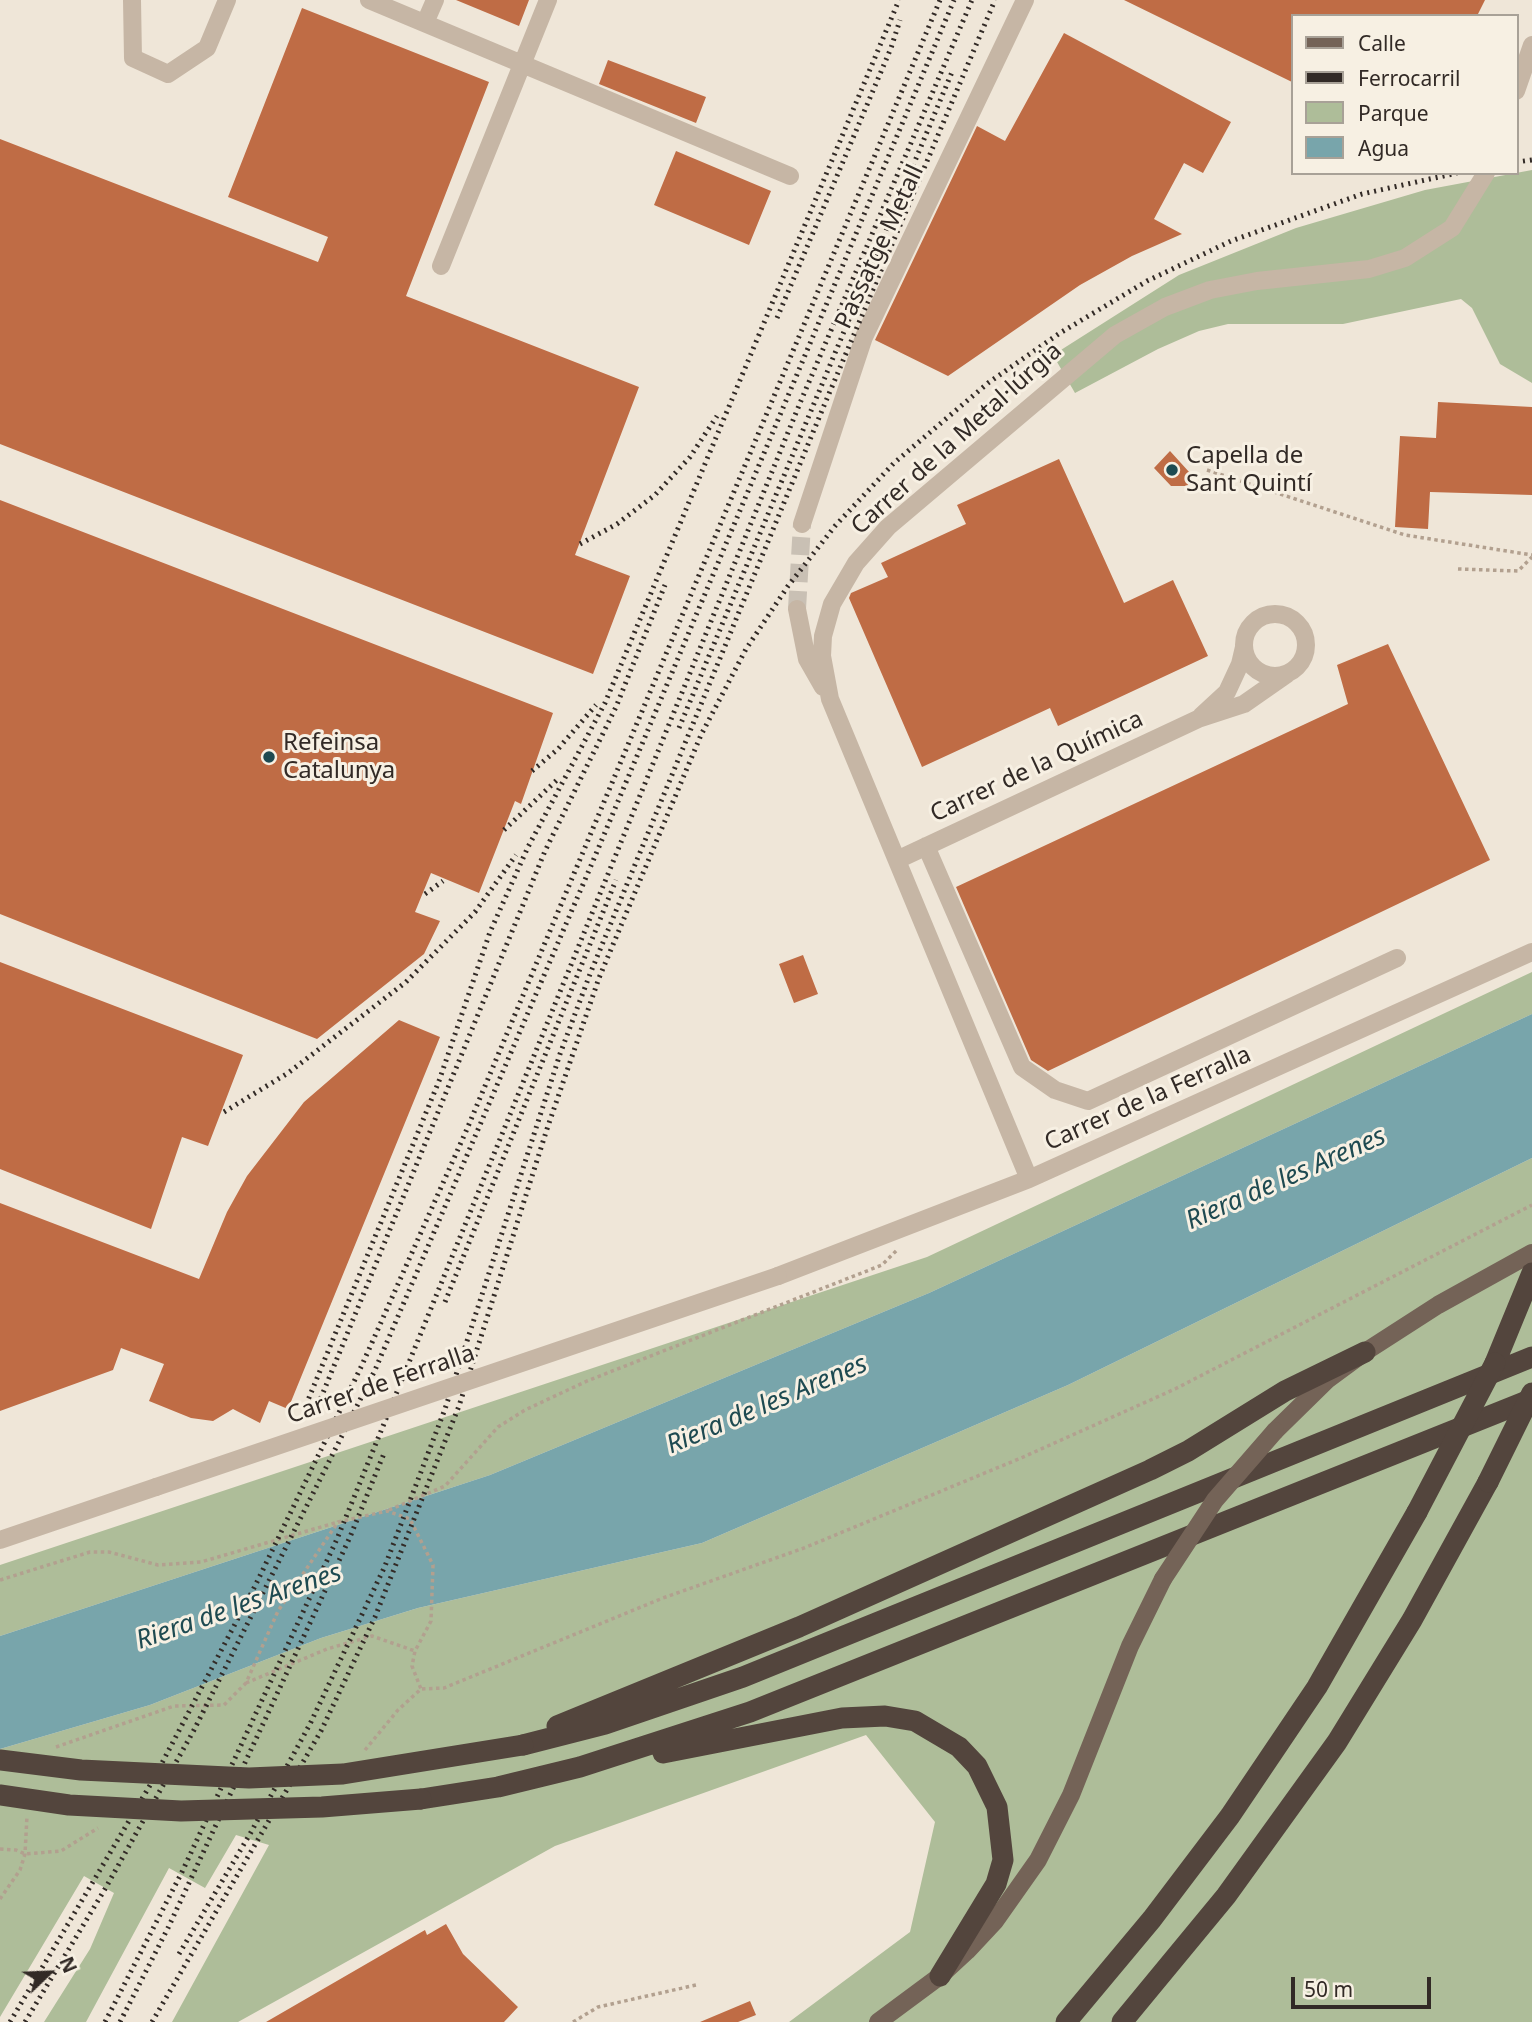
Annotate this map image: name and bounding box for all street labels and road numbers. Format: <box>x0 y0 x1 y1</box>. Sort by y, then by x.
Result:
street label: Passatge Metall <box>829 160 931 334</box>
street label: Carrer de la Metal·lúrgia <box>846 337 1068 541</box>
street label: Carrer de la Química <box>926 705 1148 829</box>
street label: Carrer de la Ferralla <box>1040 1041 1256 1157</box>
street label: Carrer de Ferralla <box>283 1339 479 1431</box>

